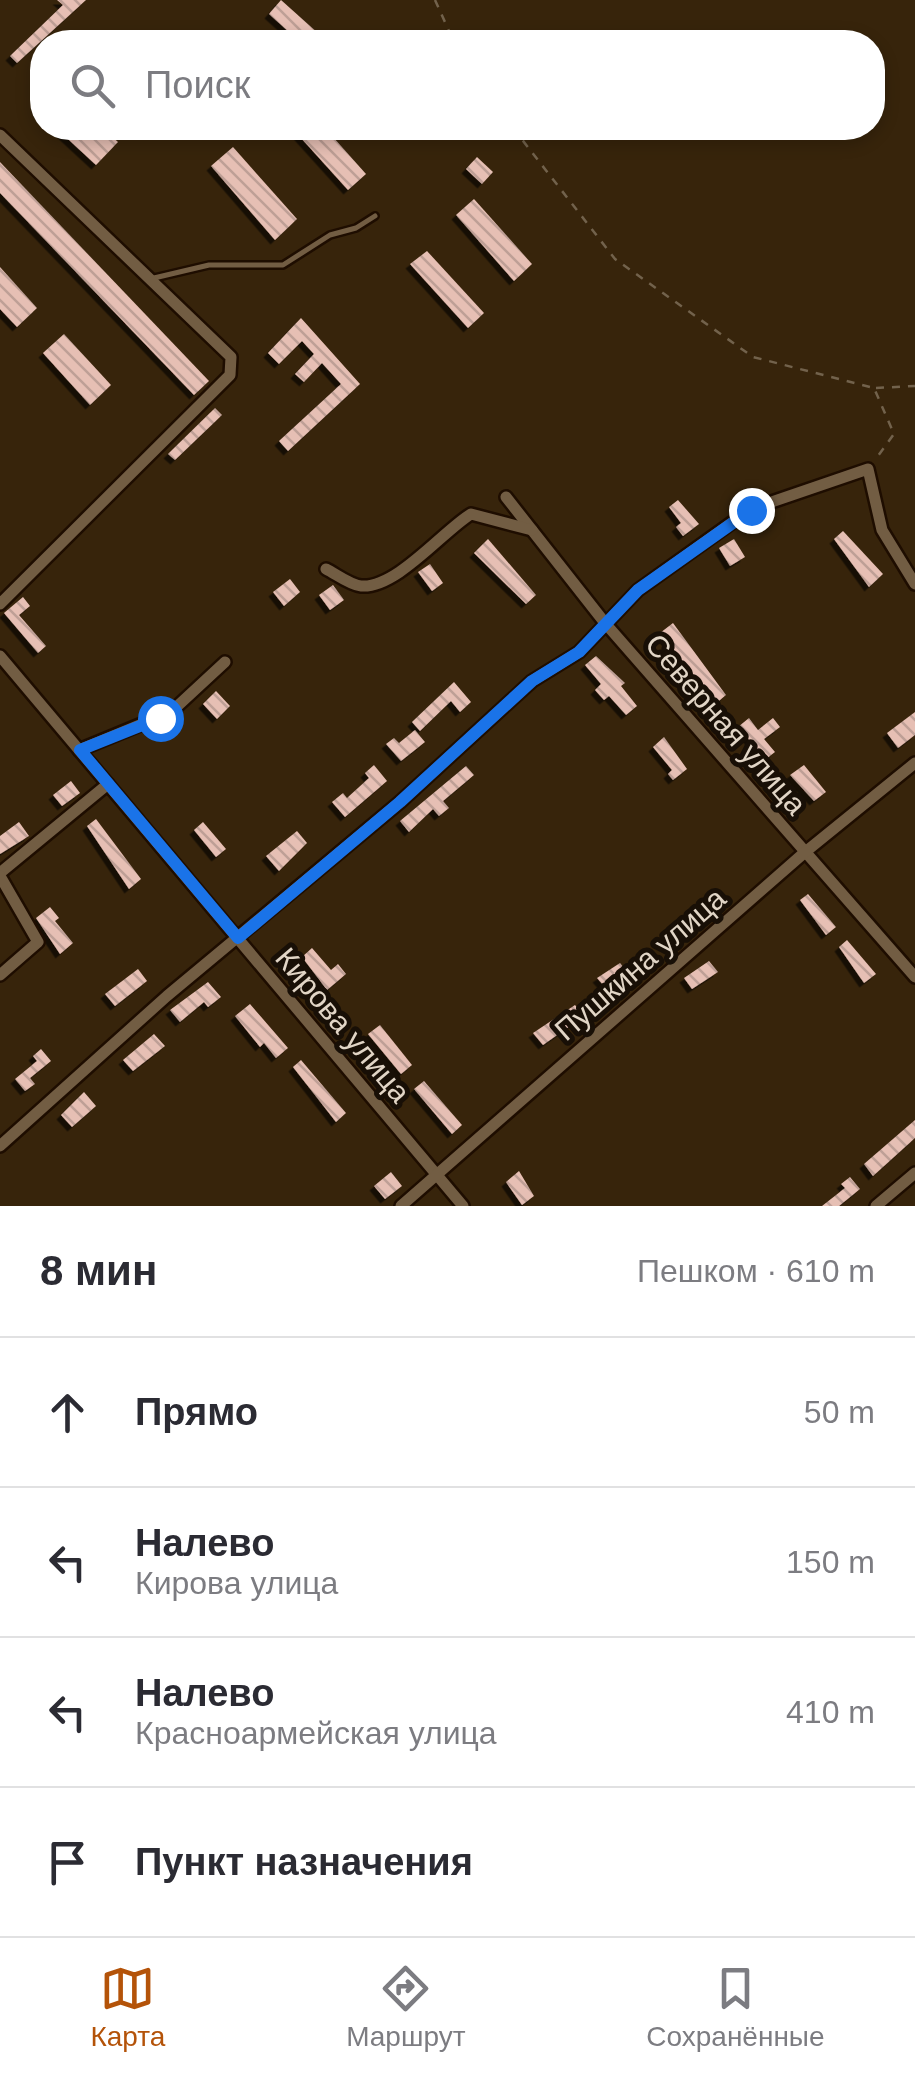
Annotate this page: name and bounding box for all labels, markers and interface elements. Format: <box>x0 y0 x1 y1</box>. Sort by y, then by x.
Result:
search box <box>30 30 885 140</box>
icon: search <box>65 58 120 113</box>
text: Поиск <box>145 64 250 106</box>
route end <box>729 488 775 534</box>
street label: Северная улица <box>639 627 813 821</box>
route start <box>138 696 184 742</box>
street label: Пушкина улица <box>548 881 732 1047</box>
street label: Кирова улица <box>269 941 417 1109</box>
text: 8 мин <box>40 1247 157 1294</box>
text: Пешком · 610 m <box>637 1253 875 1289</box>
icon: ahead <box>40 1385 95 1440</box>
text: Прямо <box>135 1391 258 1433</box>
text: 50 m <box>804 1394 875 1430</box>
text: Налево <box>135 1522 274 1564</box>
icon: left <box>40 1535 95 1590</box>
text: 150 m <box>786 1544 875 1580</box>
text: Кирова улица <box>135 1565 338 1601</box>
text: Налево <box>135 1672 274 1714</box>
icon: left <box>40 1685 95 1740</box>
text: 410 m <box>786 1694 875 1730</box>
text: Красноармейская улица <box>135 1715 497 1751</box>
icon: arrive <box>40 1835 95 1890</box>
text: Пункт назначения <box>135 1841 473 1883</box>
tab: Карта <box>90 1961 165 2053</box>
tab: Маршрут <box>346 1961 465 2053</box>
tab: Сохранённые <box>646 1961 825 2053</box>

